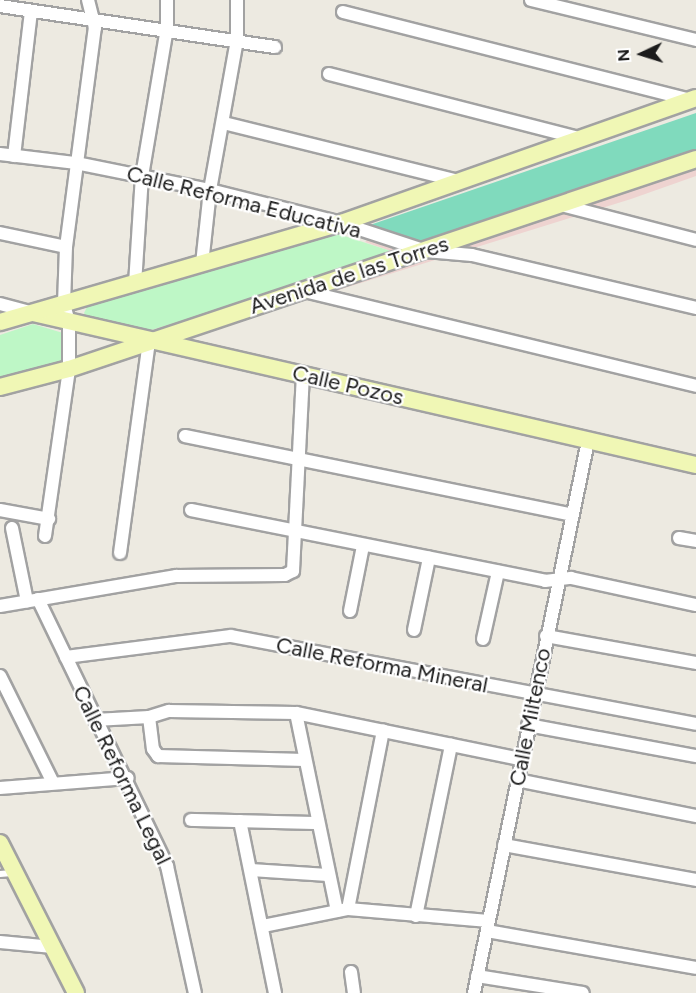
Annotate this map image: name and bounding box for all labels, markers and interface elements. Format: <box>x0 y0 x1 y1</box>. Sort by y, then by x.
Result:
north arrow <box>612 24 672 84</box>
text: N <box>614 48 633 62</box>
street label: Calle Reforma Educativa <box>124 160 364 244</box>
street label: Avenida de las Torres <box>246 230 452 320</box>
street label: Calle Pozos <box>290 359 406 411</box>
street label: Calle Reforma Mineral <box>274 632 490 698</box>
street label: Calle Miltenco <box>504 646 556 788</box>
street label: Calle Reforma Legal <box>67 681 177 869</box>

